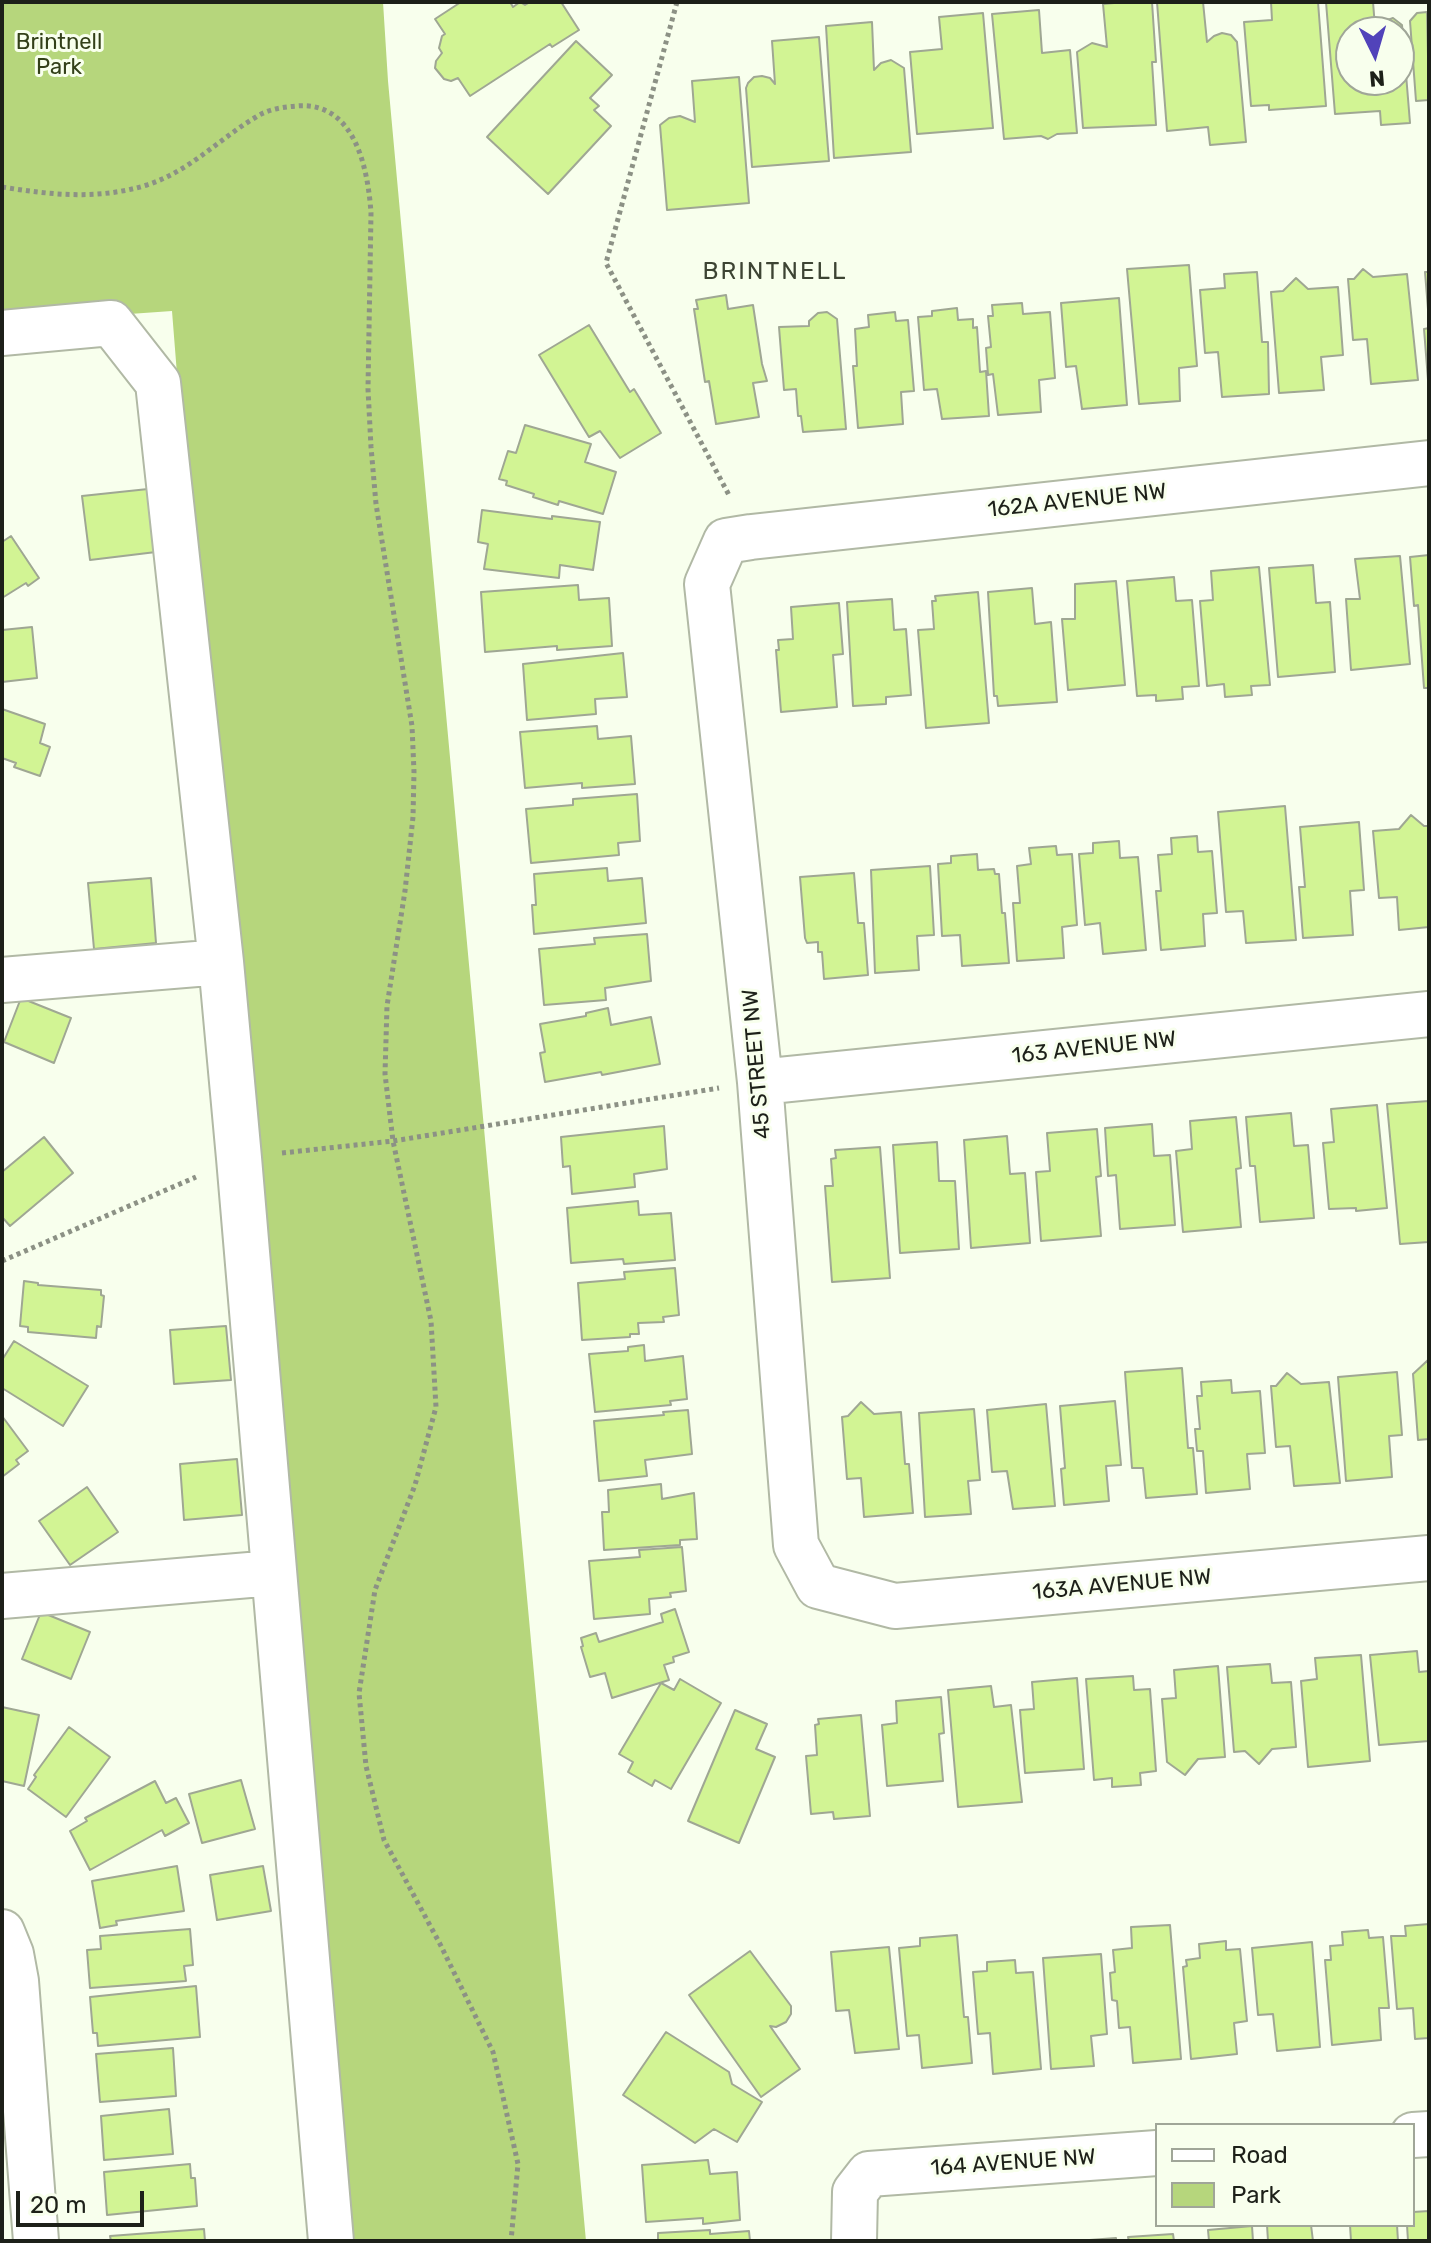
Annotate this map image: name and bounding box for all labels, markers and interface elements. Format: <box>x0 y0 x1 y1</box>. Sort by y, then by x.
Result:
north arrow <box>1335 16 1415 96</box>
park label: Brintnell Park <box>16 30 102 82</box>
text: N <box>1368 64 1386 93</box>
district label: BRINTNELL <box>702 258 848 286</box>
street label: 162A AVENUE NW <box>986 478 1168 524</box>
street label: 45 STREET NW <box>737 988 777 1140</box>
street label: 163 AVENUE NW <box>1011 1026 1177 1070</box>
street label: 163A AVENUE NW <box>1031 1564 1213 1606</box>
legend <box>1155 2123 1415 2227</box>
text: Road <box>1231 2141 1288 2169</box>
street label: 164 AVENUE NW <box>930 2144 1096 2182</box>
scale bar <box>20 2175 148 2225</box>
text: Park <box>1231 2181 1281 2209</box>
text: 20 m <box>30 2191 87 2219</box>

